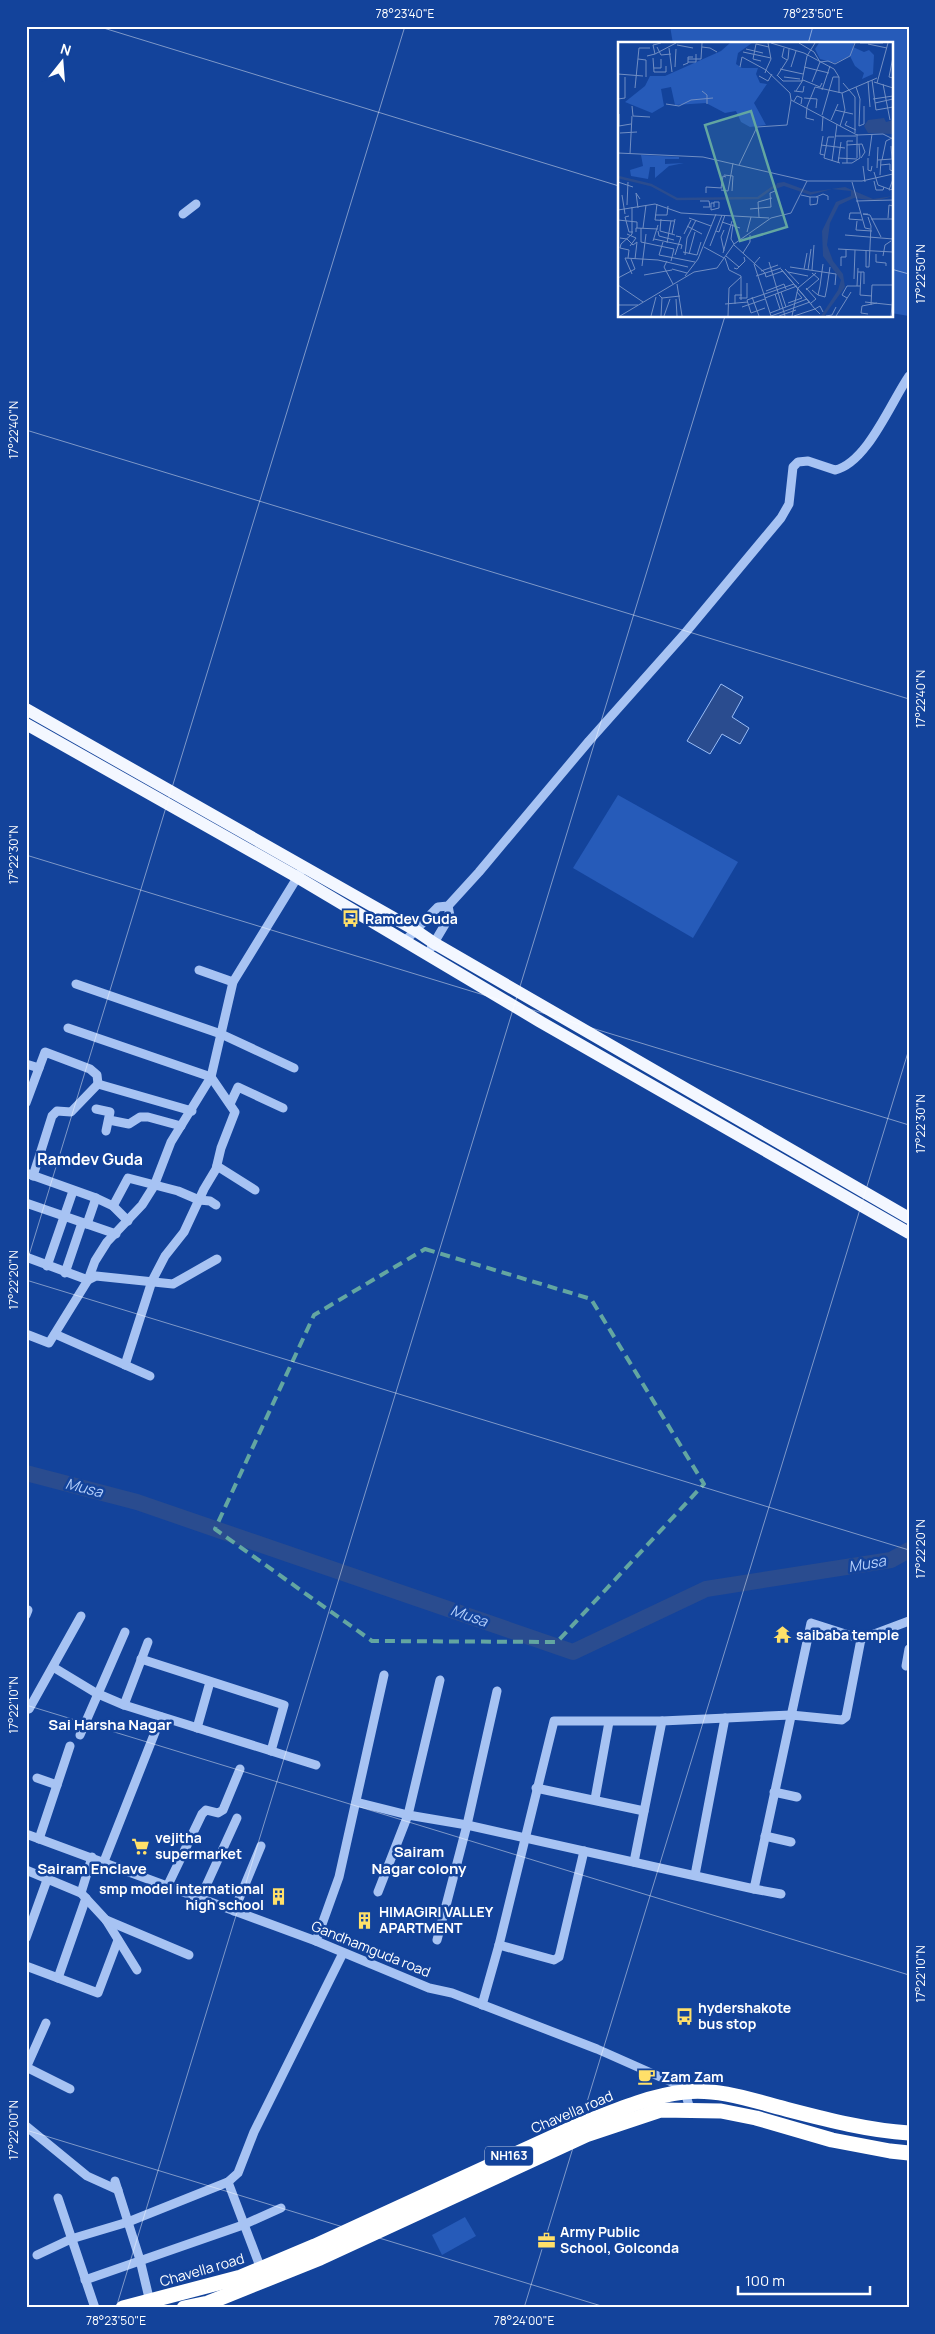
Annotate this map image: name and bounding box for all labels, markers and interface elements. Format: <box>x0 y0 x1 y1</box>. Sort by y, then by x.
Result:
text: 78°23'40"E <box>376 5 435 22</box>
text: 78°23'50"E <box>783 5 843 22</box>
north arrow <box>38 38 88 88</box>
text: N <box>58 39 74 60</box>
inset map <box>618 42 892 318</box>
text: 17°22'50"N <box>912 244 929 304</box>
text: 17°22'40"N <box>5 401 22 459</box>
text: 17°22'40"N <box>912 670 929 728</box>
text: 17°22'30"N <box>5 825 22 885</box>
bus stop icon: Ramdev Guda <box>341 909 361 929</box>
place label: Ramdev Guda <box>365 909 458 928</box>
text: 17°22'30"N <box>912 1094 929 1154</box>
district label: Ramdev Guda <box>37 1148 143 1170</box>
text: 17°22'20"N <box>5 1250 22 1310</box>
water label: Musa <box>63 1473 106 1502</box>
text: 17°22'20"N <box>912 1519 929 1579</box>
water label: Musa <box>847 1550 888 1577</box>
water label: Musa <box>448 1599 491 1632</box>
temple icon: saibaba temple <box>772 1625 792 1645</box>
place label: saibaba temple <box>796 1625 899 1644</box>
text: 17°22'10"N <box>5 1676 22 1734</box>
district label: Sai Harsha Nagar <box>48 1714 172 1735</box>
place label: vejitha supermarket <box>155 1828 242 1863</box>
supermarket icon: vejitha supermarket <box>131 1836 151 1856</box>
district label: Sairam Nagar colony <box>372 1841 467 1879</box>
district label: Sairam Enclave <box>37 1858 147 1879</box>
place label: smp model international high school <box>99 1879 264 1914</box>
building icon: smp model international high school <box>268 1887 288 1907</box>
place label: HIMAGIRI VALLEY APARTMENT <box>379 1902 494 1937</box>
building icon: HIMAGIRI VALLEY APARTMENT <box>355 1910 375 1930</box>
street label: Gandhamguda road <box>309 1916 434 1981</box>
text: 17°22'10"N <box>912 1945 929 2003</box>
place label: hydershakote bus stop <box>698 1998 791 2033</box>
bus stop icon: hydershakote bus stop <box>674 2006 694 2026</box>
cafe icon: Zam Zam <box>637 2067 657 2087</box>
place label: Zam Zam <box>661 2067 724 2086</box>
street label: Chavella road <box>528 2086 616 2137</box>
text: 17°22'00"N <box>5 2100 22 2160</box>
road number: NH163 <box>485 2146 533 2166</box>
place label: Army Public School, Golconda <box>560 2222 679 2257</box>
office icon: Army Public School, Golconda <box>536 2230 556 2250</box>
street label: Chavella road <box>157 2248 246 2291</box>
scale bar <box>738 2264 870 2296</box>
text: 100 m <box>745 2270 785 2291</box>
text: 78°23'50"E <box>86 2312 146 2329</box>
text: 78°24'00"E <box>494 2312 554 2329</box>

